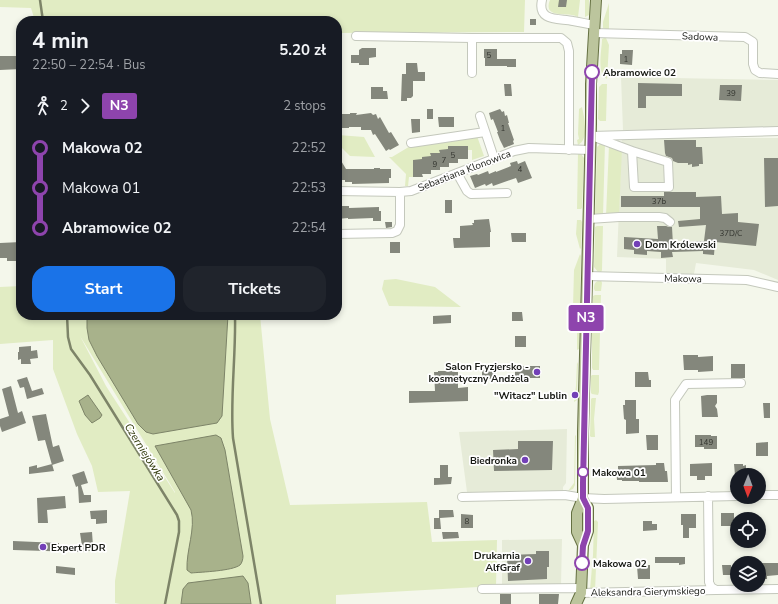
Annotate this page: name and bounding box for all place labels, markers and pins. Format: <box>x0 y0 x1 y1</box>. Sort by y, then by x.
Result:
marker: Abramowice 02 <box>584 64 600 80</box>
place label: Abramowice 02 <box>603 66 676 80</box>
place label: Dom Królewski <box>645 238 716 252</box>
marker: Dom Królewski <box>632 239 642 249</box>
place label: Salon Fryzjersko - kosmetyczny Andżela <box>429 360 529 386</box>
marker: Salon Fryzjersko - kosmetyczny Andżela <box>532 367 542 377</box>
place label: "Witacz" Lublin <box>494 389 567 403</box>
marker: "Witacz" Lublin <box>570 390 580 400</box>
place label: Biedronka <box>470 454 517 468</box>
marker: Biedronka <box>520 455 530 465</box>
marker: Makowa 01 <box>577 466 589 478</box>
place label: Makowa 01 <box>592 466 646 480</box>
place label: Expert PDR <box>51 541 106 555</box>
marker: Expert PDR <box>38 542 48 552</box>
place label: Drukarnia AlfGraf <box>474 549 520 575</box>
marker: Makowa 02 <box>574 555 590 571</box>
marker: Drukarnia AlfGraf <box>523 556 533 566</box>
place label: Makowa 02 <box>593 557 647 571</box>

